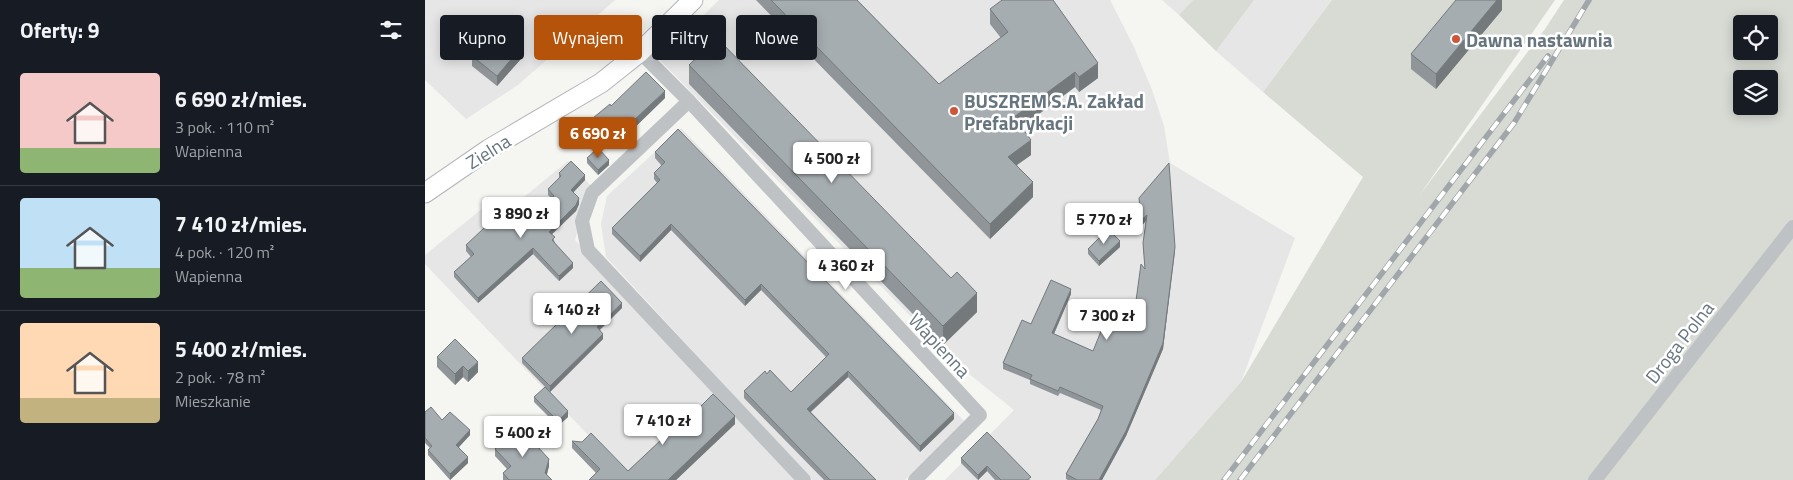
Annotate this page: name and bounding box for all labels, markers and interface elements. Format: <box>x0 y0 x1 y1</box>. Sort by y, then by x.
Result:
text: Oferty: 9 <box>20 14 100 46</box>
chip: Kupno <box>440 15 524 60</box>
chip: Wynajem <box>534 15 642 60</box>
chip: Filtry <box>652 15 726 60</box>
chip: Nowe <box>736 15 817 60</box>
map controls <box>1733 15 1778 115</box>
button: locate <box>1733 15 1778 60</box>
icon: filters <box>377 16 405 44</box>
place label: Dawna nastawnia <box>1466 25 1613 54</box>
marker: Dawna nastawnia <box>1450 33 1462 45</box>
button: layers <box>1733 70 1778 115</box>
text: 6 690 zł/mies. <box>175 83 307 115</box>
place label: BUSZREM S.A. Zakład Prefabrykacji <box>964 86 1144 137</box>
icon: home <box>60 93 120 153</box>
marker: BUSZREM S.A. Zakład Prefabrykacji <box>948 105 960 117</box>
text: 3 pok. · 110 m² <box>175 115 274 139</box>
pin: 6 690 zł <box>546 116 650 159</box>
text: 6 690 zł <box>570 121 626 145</box>
street label: Zielna <box>460 126 516 176</box>
text: Wapienna <box>175 139 242 163</box>
pin: 4 500 zł <box>780 142 884 184</box>
text: 4 500 zł <box>804 146 860 170</box>
pin: 3 890 zł <box>469 196 573 239</box>
text: 3 890 zł <box>493 201 549 225</box>
pin: 5 770 zł <box>1052 202 1156 245</box>
text: 5 770 zł <box>1076 207 1132 231</box>
text: 7 410 zł/mies. <box>175 208 307 240</box>
icon: home <box>60 218 120 278</box>
text: 4 pok. · 120 m² <box>175 240 274 264</box>
pin: 4 360 zł <box>794 248 898 291</box>
text: 4 360 zł <box>818 253 874 277</box>
text: Wapienna <box>175 264 242 288</box>
pin: 4 140 zł <box>520 292 624 335</box>
street label: Droga Polna <box>1638 294 1721 389</box>
text: 4 140 zł <box>544 297 600 321</box>
pin: 7 300 zł <box>1055 298 1159 341</box>
text: 7 300 zł <box>1079 303 1135 327</box>
street label: Wapienna <box>902 306 978 384</box>
text: 5 400 zł/mies. <box>175 333 307 365</box>
icon: home <box>60 343 120 403</box>
text: 2 pok. · 78 m² <box>175 365 265 389</box>
text: Mieszkanie <box>175 389 251 413</box>
pin: 7 410 zł <box>611 404 715 446</box>
text: 7 410 zł <box>635 408 691 432</box>
pin: 5 400 zł <box>471 416 575 458</box>
text: 5 400 zł <box>495 420 551 444</box>

